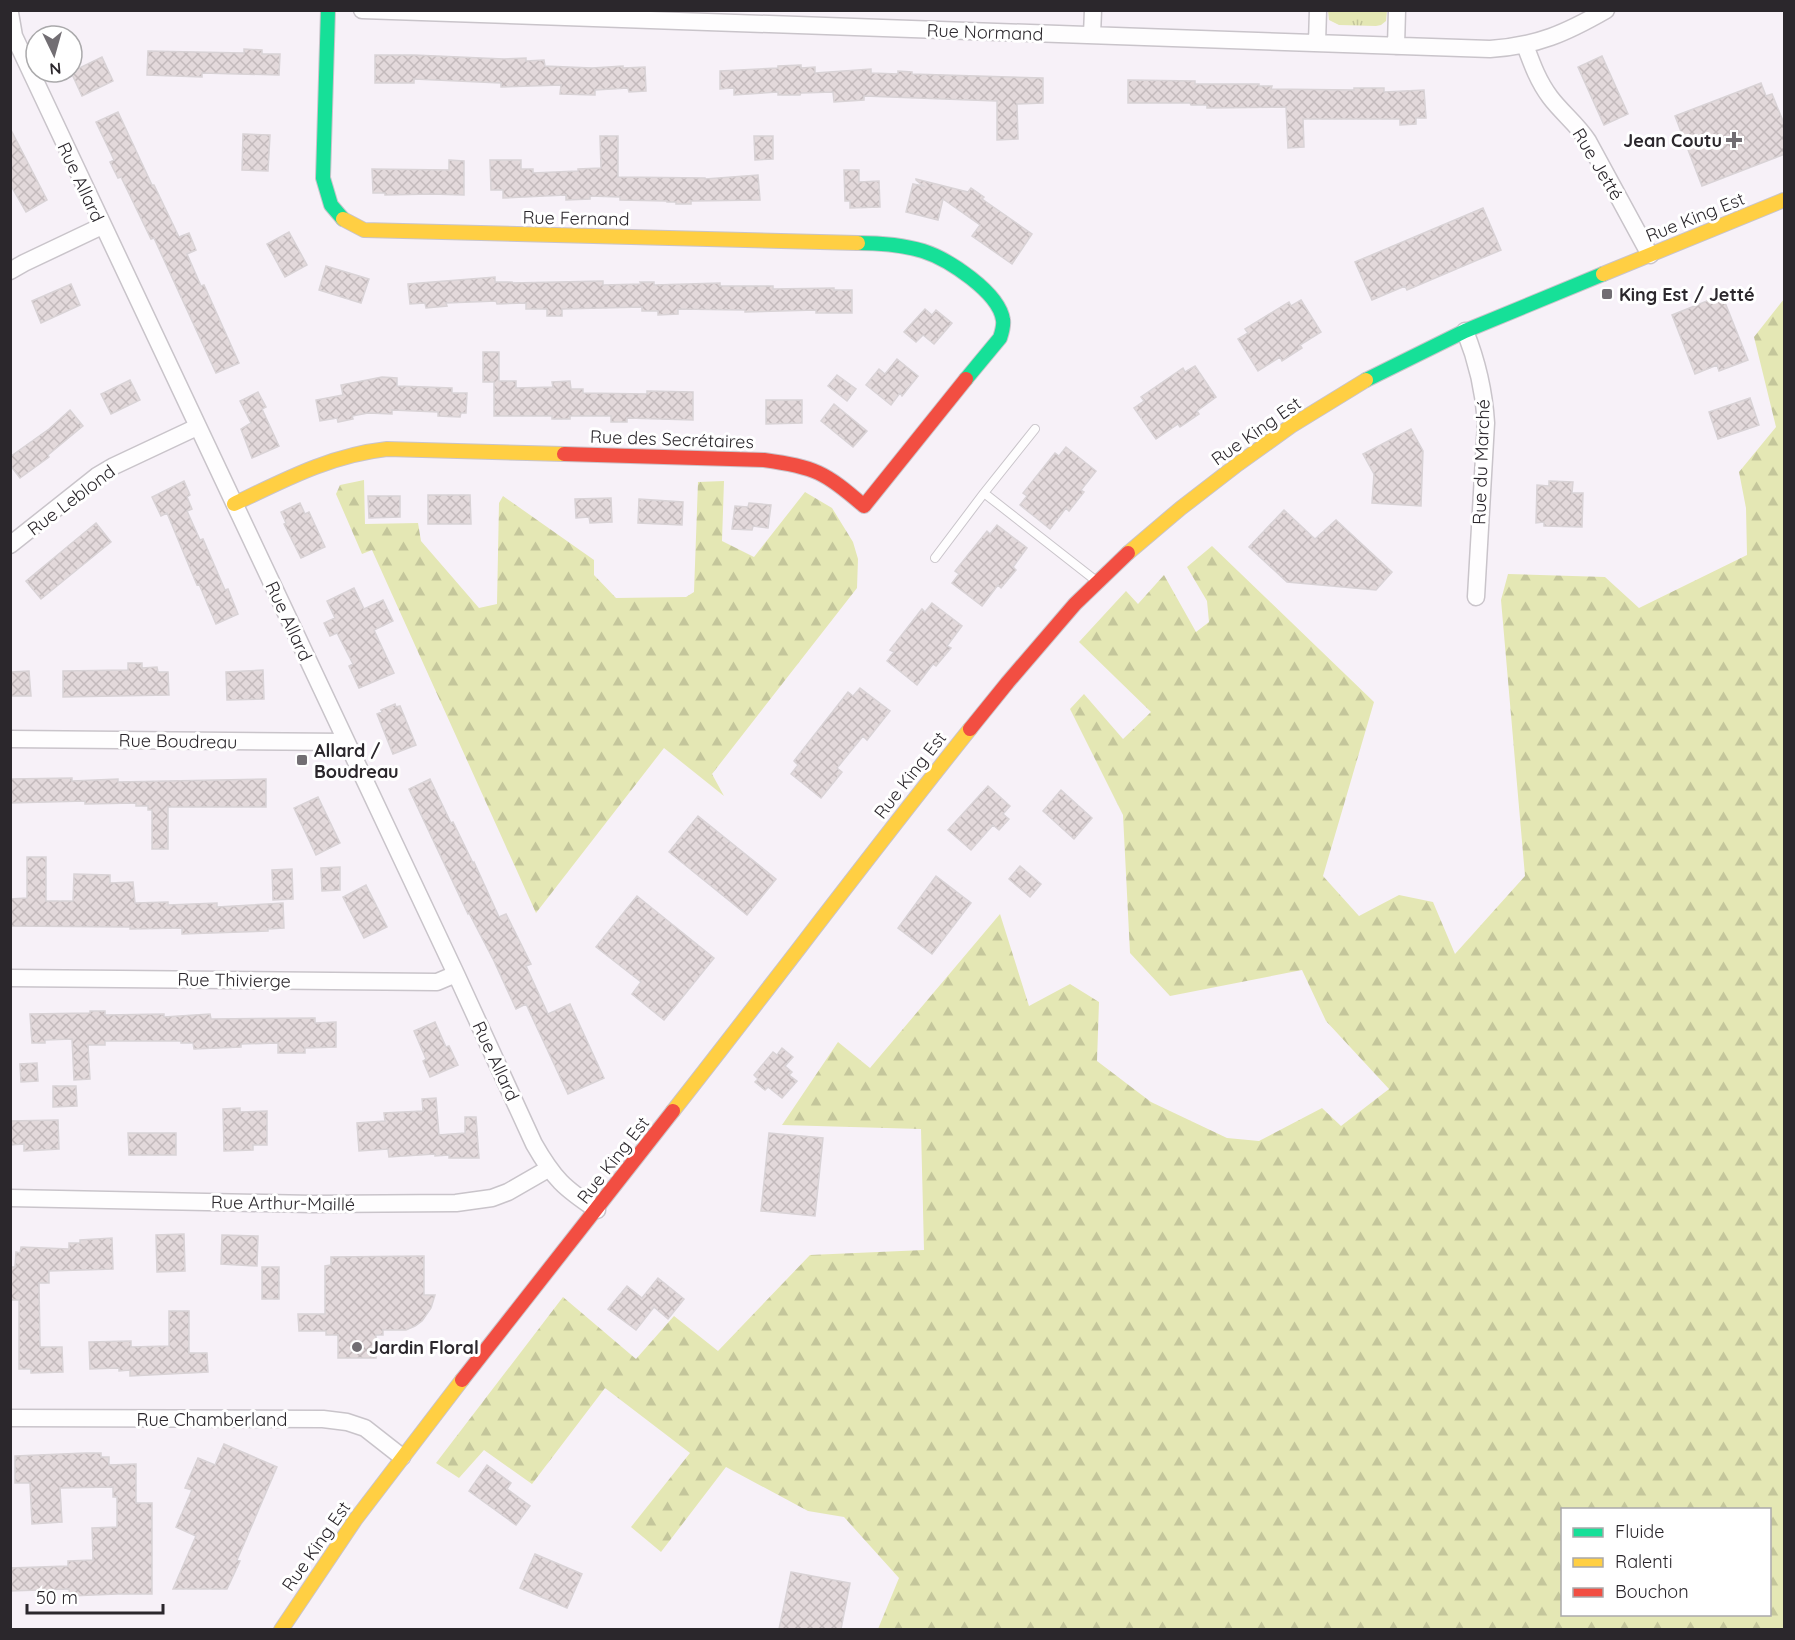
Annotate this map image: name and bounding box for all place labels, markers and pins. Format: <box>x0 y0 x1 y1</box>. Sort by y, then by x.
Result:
place label: Jean Coutu <box>1623 129 1722 152</box>
marker: Jean Coutu <box>1727 133 1741 147</box>
place label: King Est / Jetté <box>1619 283 1755 306</box>
marker: King Est / Jetté <box>1600 287 1614 301</box>
place label: Allard / Boudreau <box>314 739 399 783</box>
marker: Allard / Boudreau <box>295 753 309 767</box>
place label: Jardin Floral <box>369 1336 479 1359</box>
marker: Jardin Floral <box>350 1340 364 1354</box>

